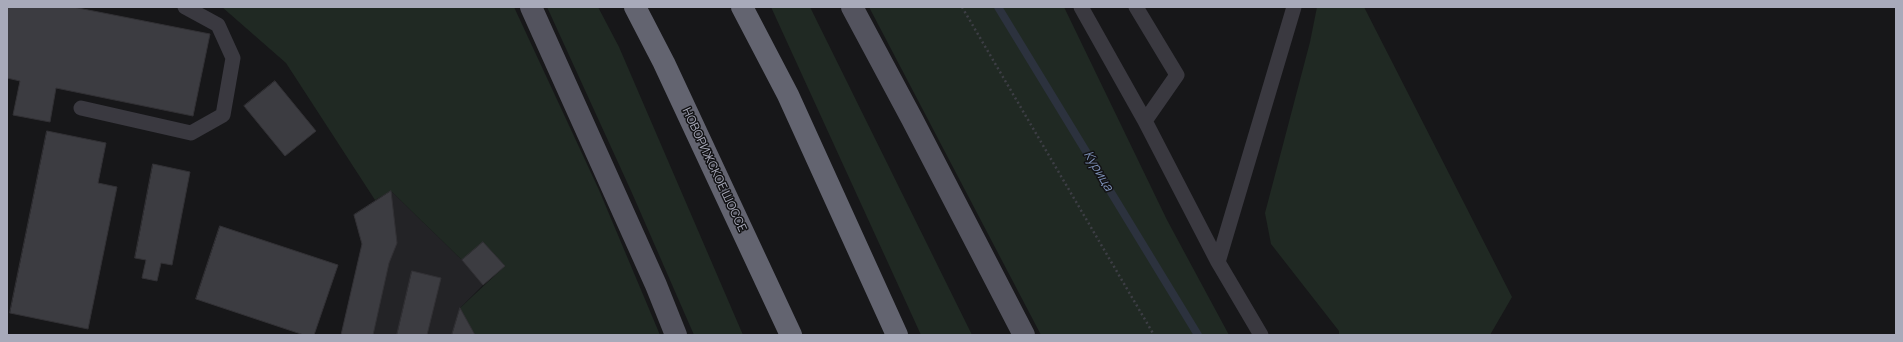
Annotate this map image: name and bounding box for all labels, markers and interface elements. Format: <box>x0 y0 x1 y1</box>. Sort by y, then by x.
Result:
street label: НОВОРИЖСКОЕ ШОССЕ <box>679 106 749 234</box>
water label: Курица <box>1080 148 1116 194</box>

